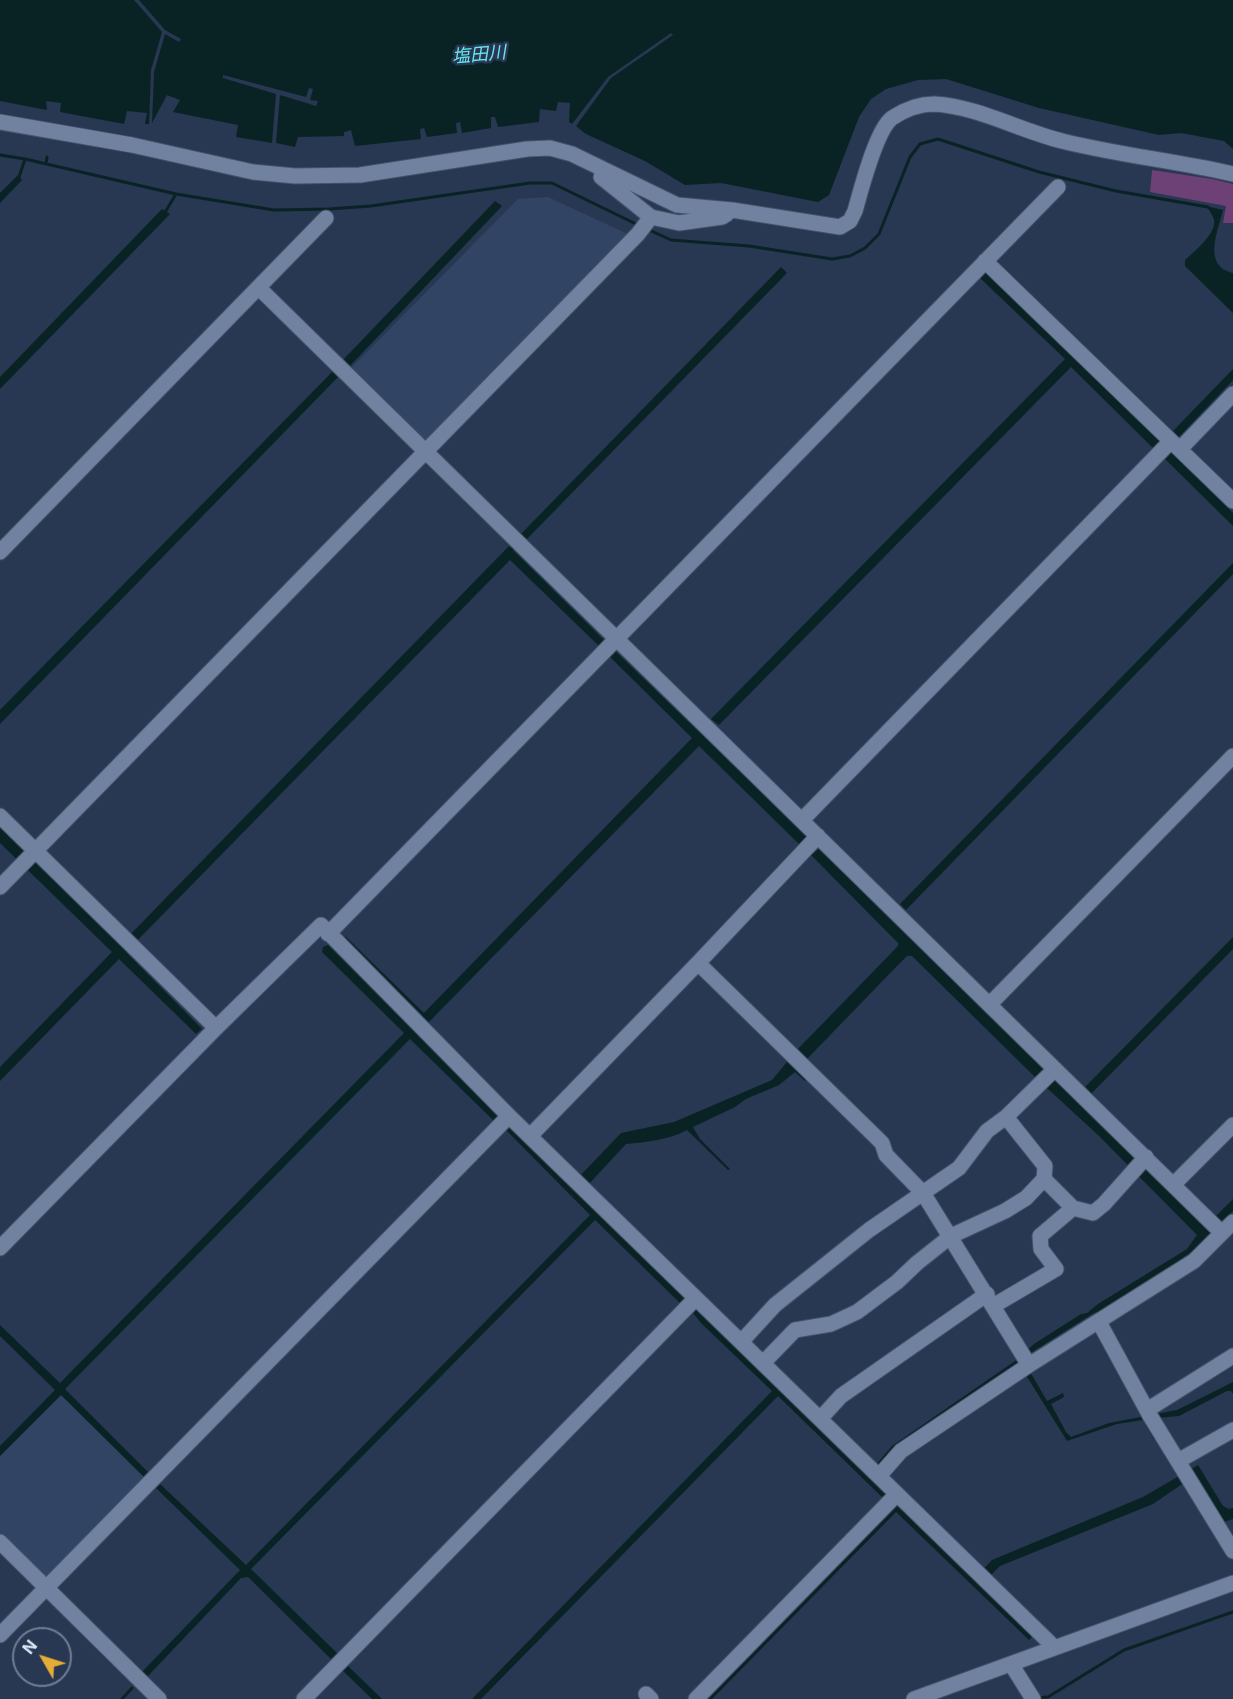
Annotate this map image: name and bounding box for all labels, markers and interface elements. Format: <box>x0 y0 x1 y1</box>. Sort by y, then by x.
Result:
water label: 塩田川 <box>451 42 507 68</box>
north arrow <box>12 1627 72 1687</box>
text: N <box>18 1636 41 1658</box>

